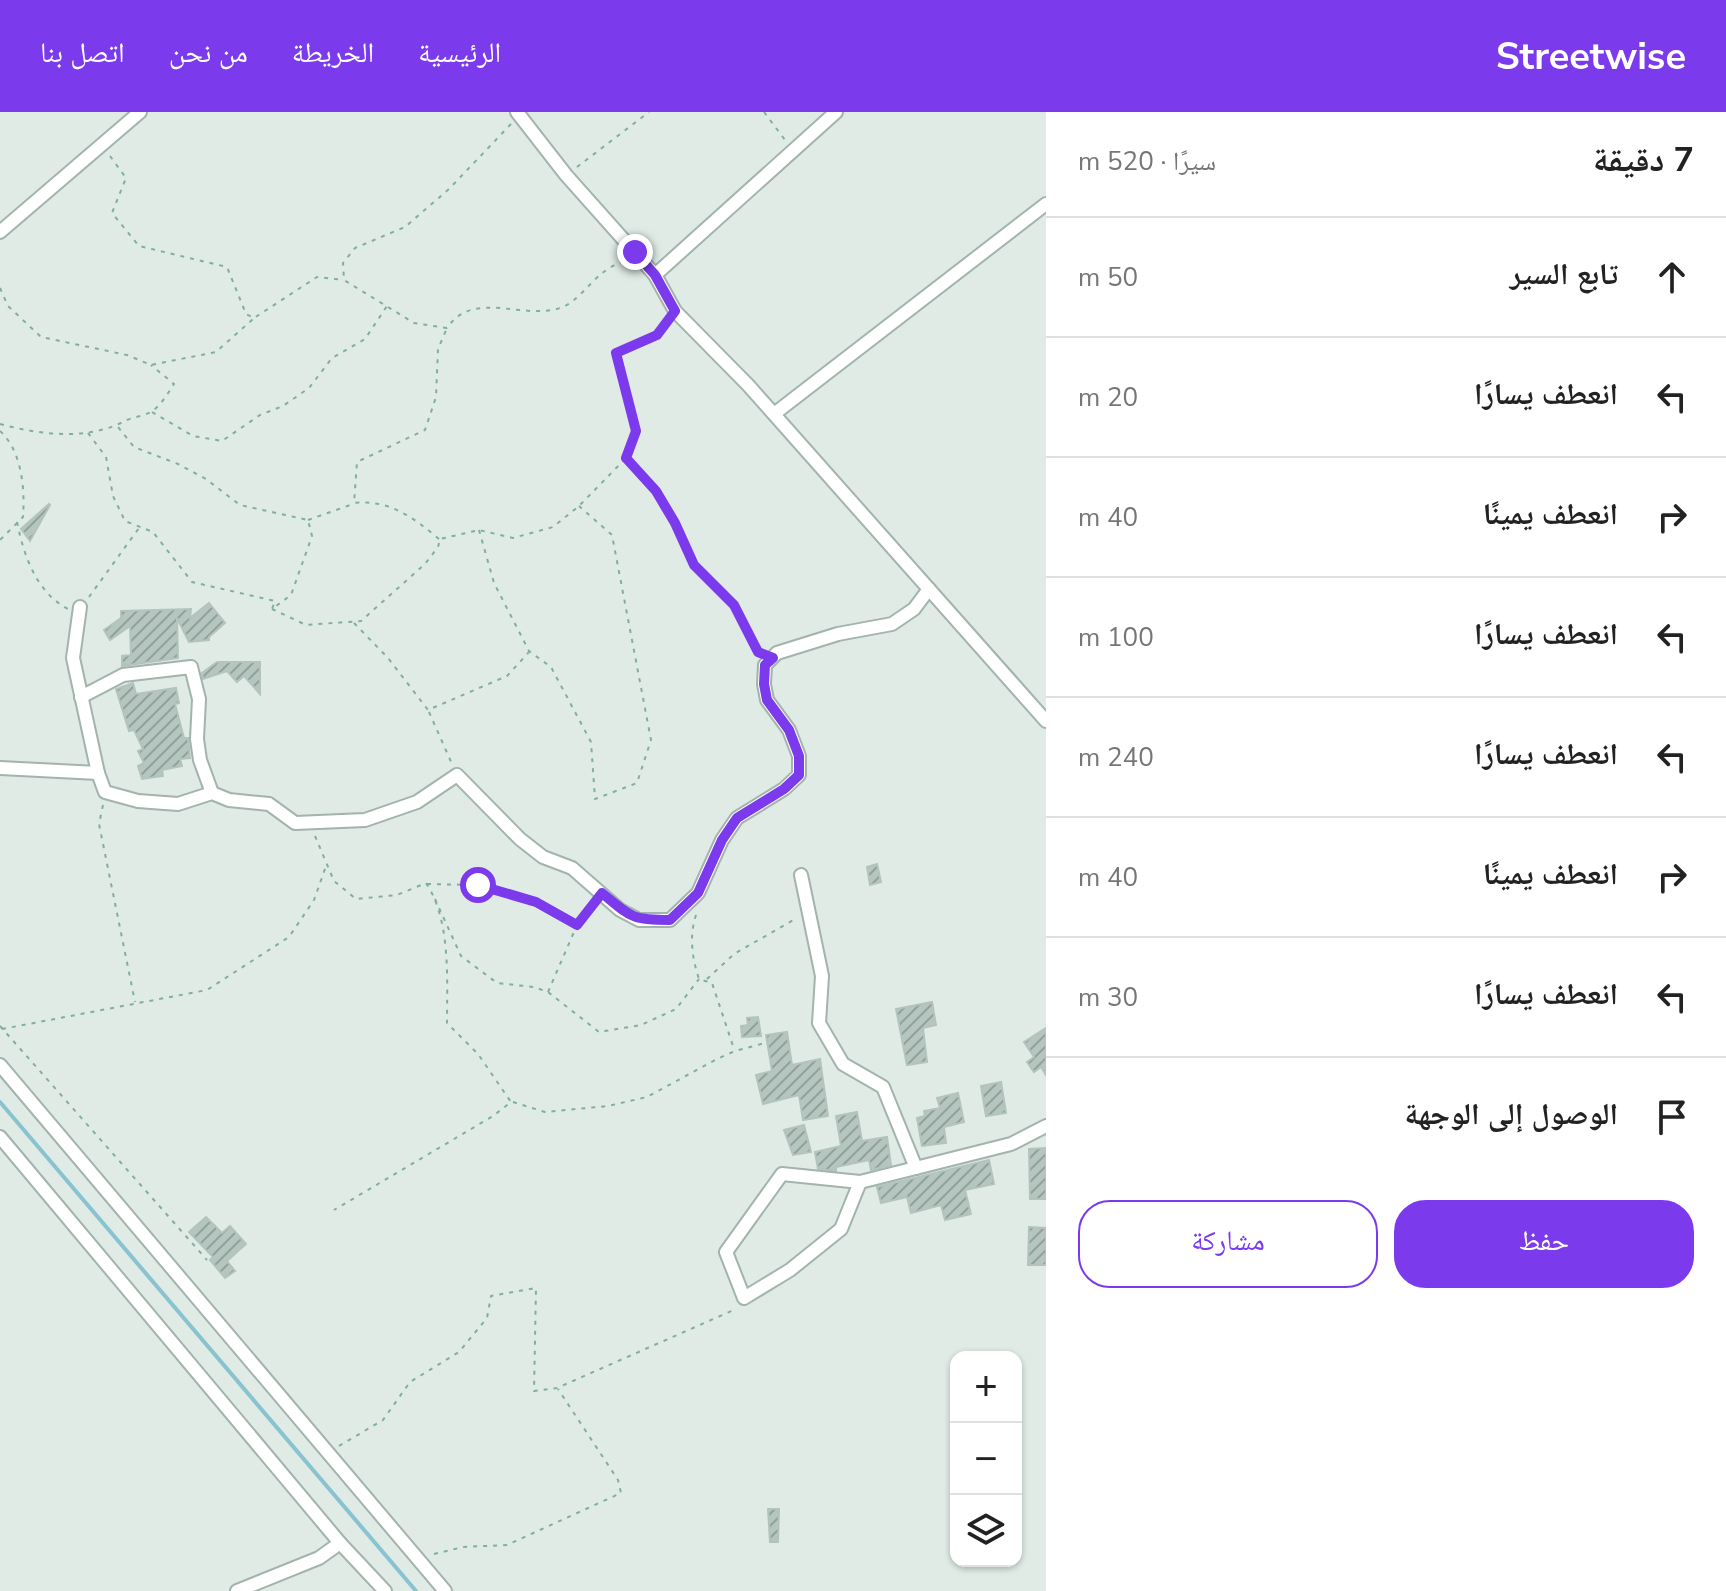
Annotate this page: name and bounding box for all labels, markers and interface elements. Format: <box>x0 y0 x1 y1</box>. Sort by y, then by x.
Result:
text: Streetwise <box>1496 31 1686 82</box>
text: اتصل بنا <box>40 34 125 72</box>
text: من نحن <box>169 34 248 72</box>
text: الخريطة <box>292 34 374 72</box>
text: الرئيسية <box>418 34 501 72</box>
text: 7 دقيقة <box>1593 137 1694 183</box>
text: سيرًا · 520 m <box>1078 144 1216 179</box>
route end <box>617 234 653 270</box>
text: تابع السير <box>1510 254 1618 295</box>
icon: ahead <box>1650 255 1694 299</box>
text: 50 m <box>1078 260 1138 295</box>
text: انعطف يسارًا <box>1474 374 1618 415</box>
icon: left <box>1650 375 1694 419</box>
text: 20 m <box>1078 380 1138 415</box>
text: انعطف يمينًا <box>1483 494 1618 535</box>
icon: right <box>1650 495 1694 539</box>
text: 40 m <box>1078 500 1138 535</box>
text: انعطف يسارًا <box>1474 614 1618 655</box>
icon: left <box>1650 615 1694 659</box>
text: 100 m <box>1078 620 1154 655</box>
text: انعطف يسارًا <box>1474 734 1618 775</box>
icon: left <box>1650 735 1694 779</box>
text: 240 m <box>1078 740 1154 775</box>
text: انعطف يمينًا <box>1483 854 1618 895</box>
icon: right <box>1650 855 1694 899</box>
text: 40 m <box>1078 860 1138 895</box>
route start <box>460 867 496 903</box>
text: انعطف يسارًا <box>1474 974 1618 1015</box>
icon: left <box>1650 975 1694 1019</box>
text: 30 m <box>1078 980 1138 1015</box>
text: الوصول إلى الوجهة <box>1405 1094 1618 1135</box>
icon: arrive <box>1650 1095 1694 1139</box>
button: مشاركة <box>1078 1200 1378 1288</box>
button: حفظ <box>1394 1200 1694 1288</box>
map controls <box>950 1351 1022 1567</box>
button: + <box>950 1351 1022 1423</box>
button: − <box>950 1423 1022 1495</box>
button: layers <box>950 1495 1022 1567</box>

